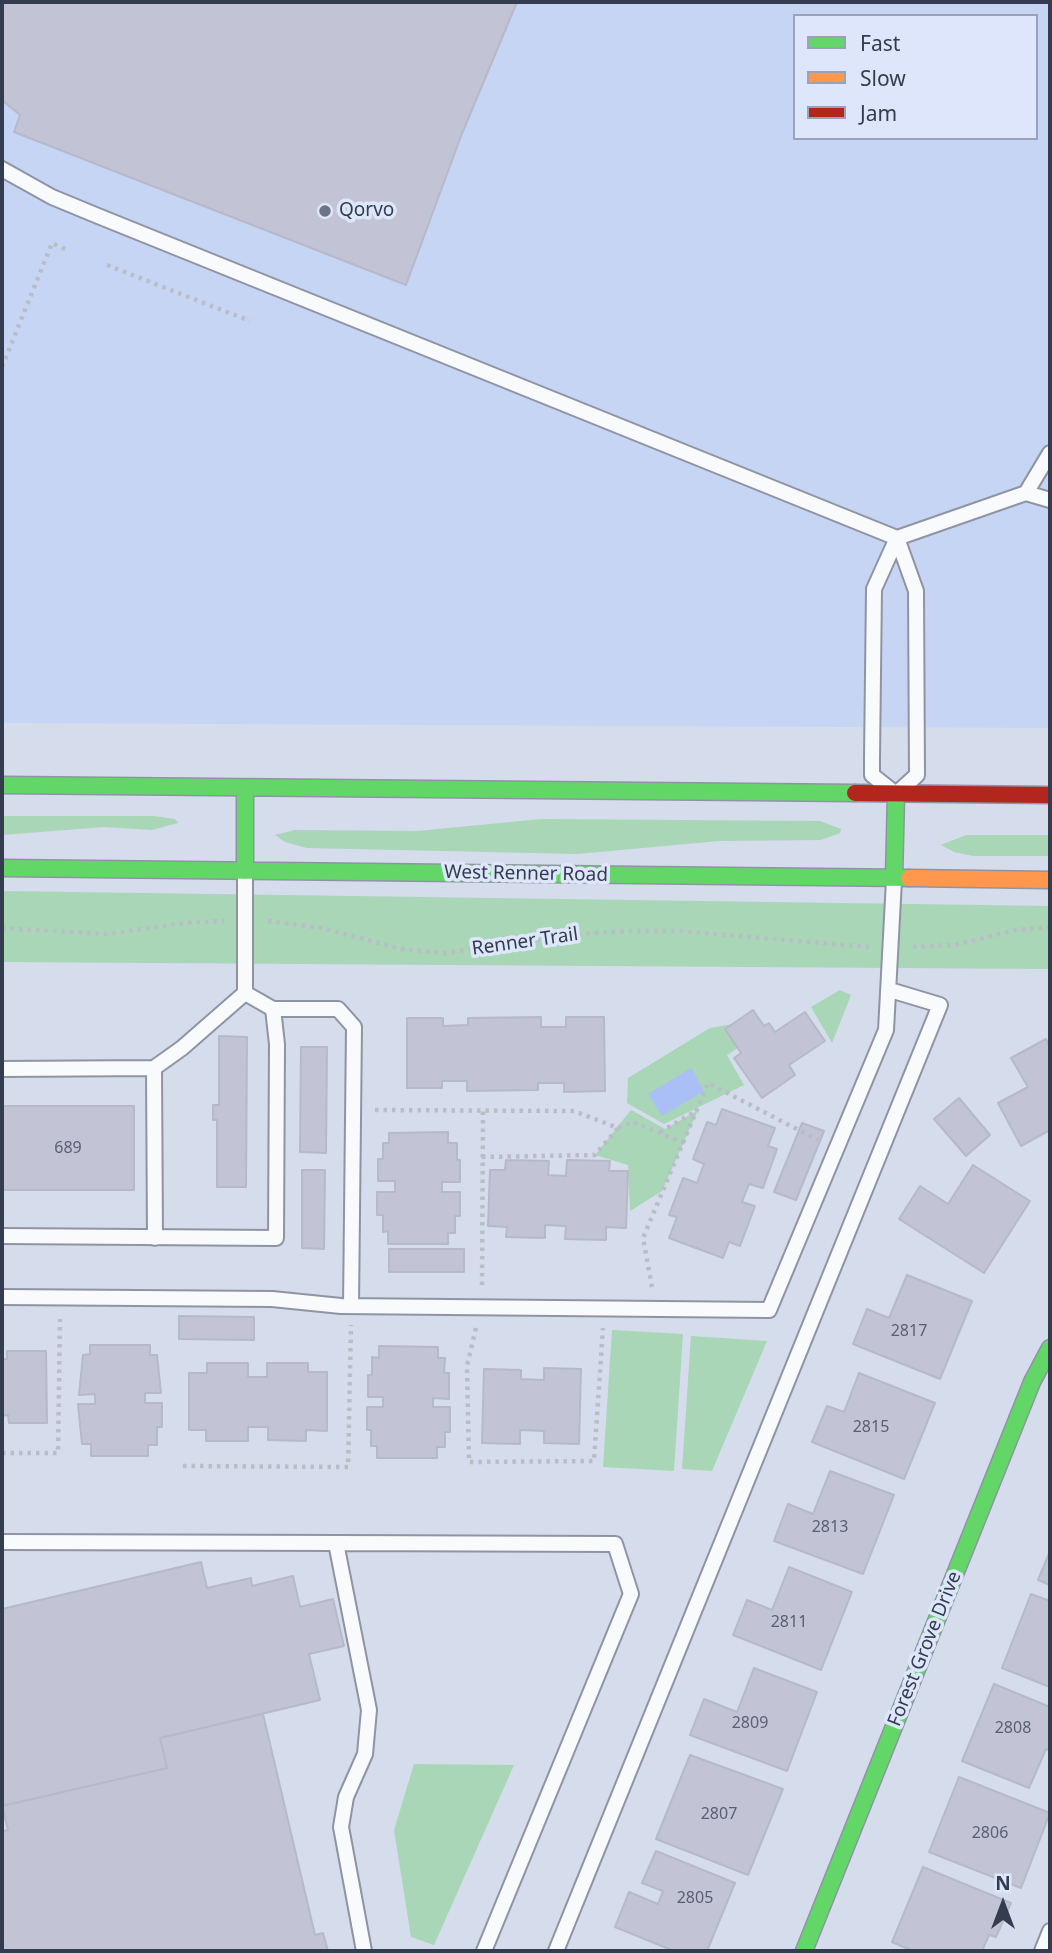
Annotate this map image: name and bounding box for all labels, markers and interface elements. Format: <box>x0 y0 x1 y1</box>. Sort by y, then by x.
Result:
legend <box>793 14 1038 140</box>
text: Fast <box>860 29 900 57</box>
text: Slow <box>860 64 906 92</box>
text: Jam <box>860 99 897 127</box>
place label: Qorvo <box>339 200 394 222</box>
marker: Qorvo <box>317 203 333 219</box>
street label: West Renner Road <box>444 861 608 887</box>
street label: Renner Trail <box>470 923 580 961</box>
house number: 689 <box>54 1138 82 1158</box>
house number: 2817 <box>891 1321 927 1341</box>
house number: 2815 <box>853 1417 889 1437</box>
house number: 2813 <box>812 1517 848 1537</box>
street label: Forest Grove Drive <box>883 1568 967 1730</box>
house number: 2811 <box>771 1612 807 1632</box>
house number: 2809 <box>732 1713 768 1733</box>
house number: 2808 <box>995 1718 1031 1738</box>
house number: 2807 <box>701 1804 737 1824</box>
house number: 2806 <box>972 1823 1008 1843</box>
north arrow <box>968 1869 1038 1939</box>
text: N <box>995 1870 1011 1896</box>
house number: 2805 <box>677 1888 713 1908</box>

